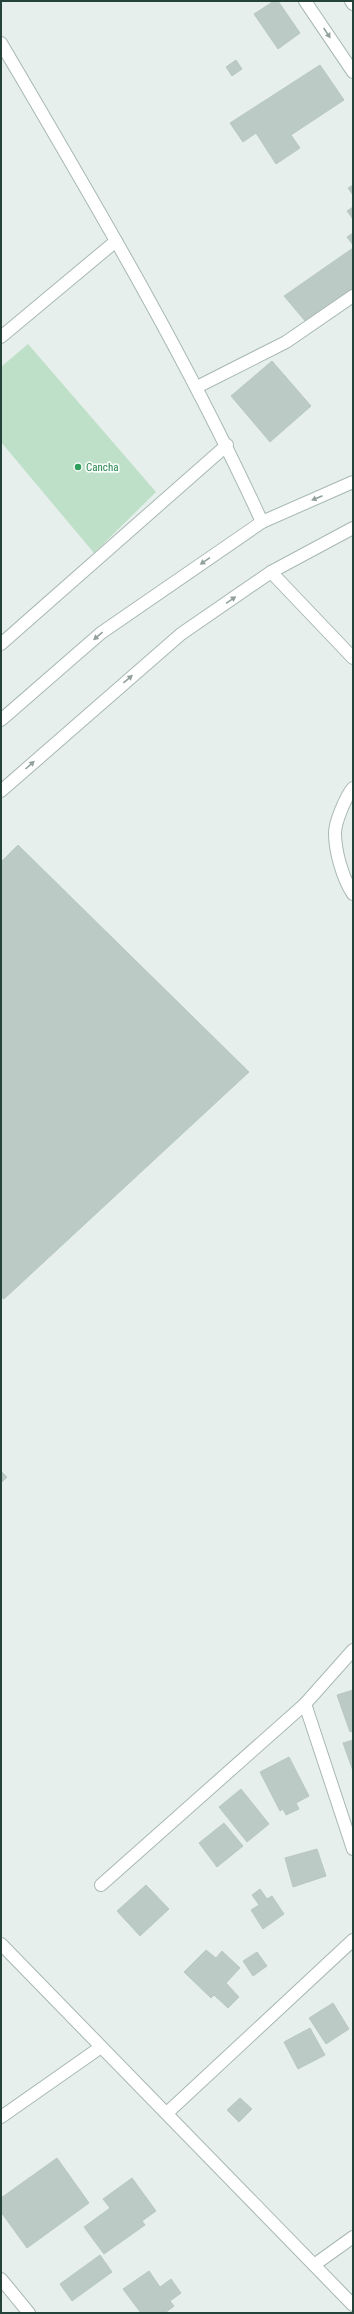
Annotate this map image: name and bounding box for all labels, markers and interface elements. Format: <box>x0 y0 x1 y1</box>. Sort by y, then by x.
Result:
one-way arrow <box>323 28 331 39</box>
place label: Cancha <box>86 461 119 474</box>
marker: Cancha <box>73 462 83 472</box>
one-way arrow <box>312 495 323 501</box>
one-way arrow <box>199 557 210 565</box>
one-way arrow <box>226 596 236 604</box>
one-way arrow <box>93 632 104 641</box>
one-way arrow <box>123 675 133 684</box>
one-way arrow <box>25 760 35 770</box>

